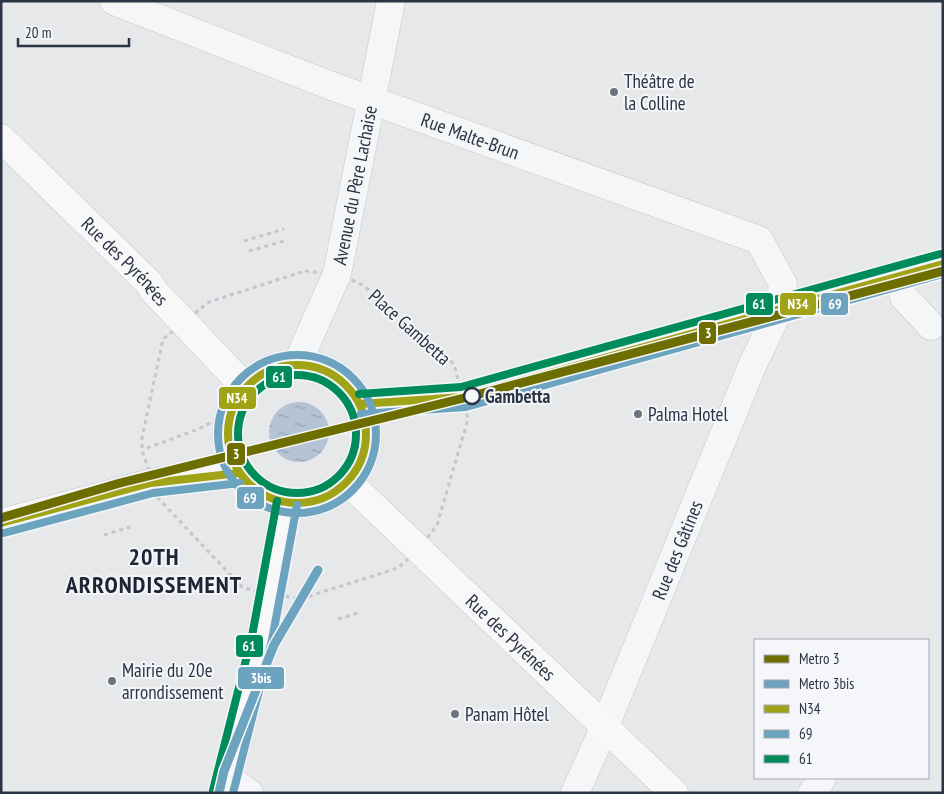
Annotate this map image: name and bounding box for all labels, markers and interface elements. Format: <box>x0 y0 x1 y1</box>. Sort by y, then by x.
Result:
scale bar <box>18 15 129 47</box>
text: 20 m <box>25 23 51 42</box>
place label: Théâtre de la Colline <box>624 69 695 115</box>
marker: Théâtre de la Colline <box>608 86 620 98</box>
street label: Avenue du Père Lachaise <box>327 103 382 267</box>
street label: Rue Malte-Brun <box>418 107 523 165</box>
street label: Rue des Pyrénées <box>77 212 174 311</box>
street label: Place Gambetta <box>364 284 456 370</box>
line badge: 61 <box>745 292 774 316</box>
line badge: N34 <box>779 292 817 316</box>
line badge: 69 <box>820 292 849 316</box>
text: 61 <box>752 295 766 313</box>
text: N34 <box>788 295 809 313</box>
text: 69 <box>828 295 842 313</box>
line badge: 3 <box>698 321 717 345</box>
text: 3 <box>705 324 711 342</box>
line badge: 61 <box>265 365 293 389</box>
text: 61 <box>272 368 286 386</box>
place label: Gambetta <box>485 384 550 408</box>
line badge: N34 <box>218 386 257 410</box>
marker: Gambetta <box>463 387 481 405</box>
text: N34 <box>227 389 248 407</box>
place label: Palma Hotel <box>648 402 728 426</box>
marker: Palma Hotel <box>632 408 644 420</box>
line badge: 3 <box>226 442 246 466</box>
text: 3 <box>233 445 239 463</box>
line badge: 69 <box>236 486 265 510</box>
text: 69 <box>243 489 257 507</box>
street label: Rue des Gâtines <box>646 497 708 603</box>
district label: 20TH ARRONDISSEMENT <box>65 541 242 600</box>
street label: Rue des Pyrénées <box>461 589 561 686</box>
line badge: 61 <box>235 634 264 658</box>
text: 61 <box>242 637 256 655</box>
legend <box>754 639 929 779</box>
text: Metro 3 <box>799 649 839 668</box>
place label: Mairie du 20e arrondissement <box>122 658 224 704</box>
line badge: 3bis <box>237 666 285 690</box>
text: 3bis <box>251 669 272 687</box>
text: Metro 3bis <box>799 674 854 693</box>
marker: Mairie du 20e arrondissement <box>106 675 118 687</box>
text: N34 <box>799 699 821 718</box>
place label: Panam Hôtel <box>465 702 549 726</box>
marker: Panam Hôtel <box>449 708 461 720</box>
text: 69 <box>799 724 813 743</box>
text: 61 <box>799 749 813 768</box>

